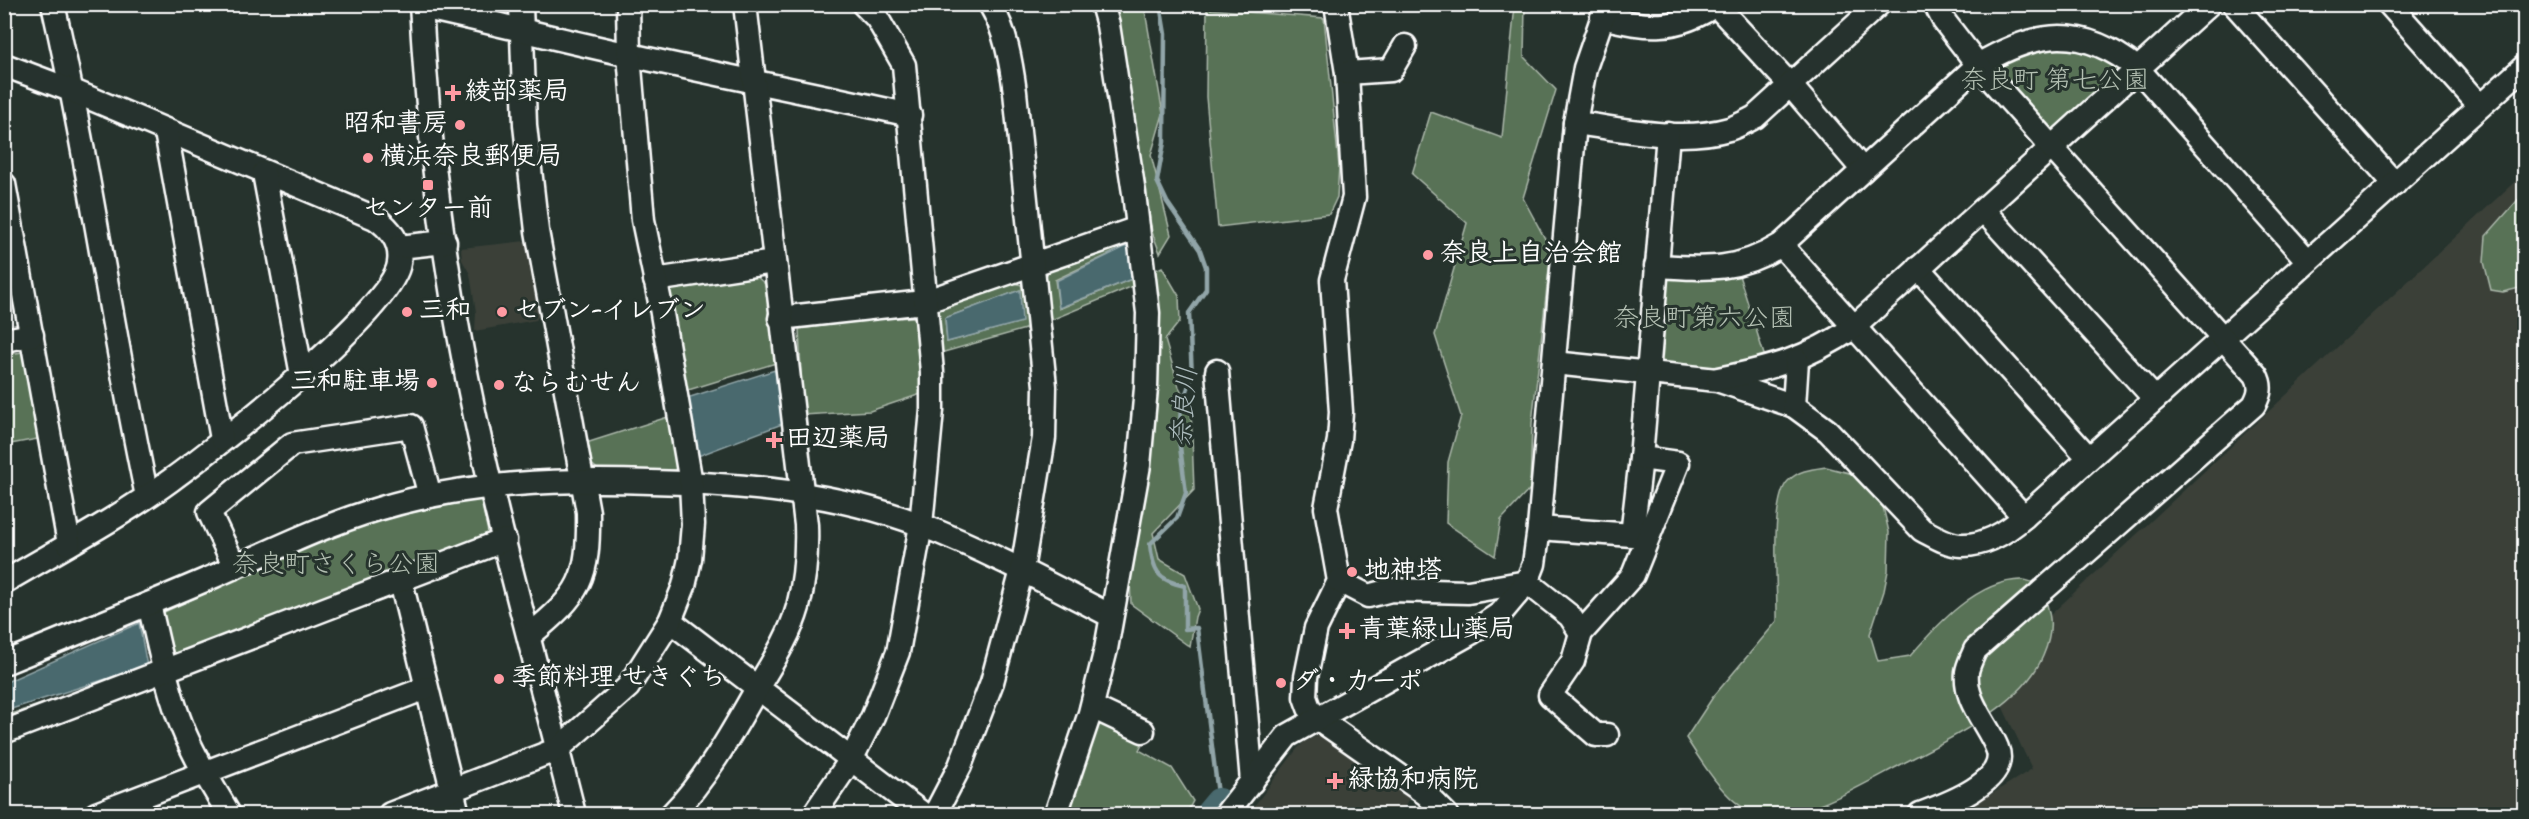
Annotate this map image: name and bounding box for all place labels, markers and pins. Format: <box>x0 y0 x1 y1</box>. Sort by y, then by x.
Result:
place label: 綾部薬局 <box>465 74 569 112</box>
marker: 綾部薬局 <box>446 86 460 100</box>
place label: 昭和書房 <box>344 106 448 144</box>
marker: 昭和書房 <box>453 118 467 132</box>
place label: 横浜奈良郵便局 <box>380 139 562 177</box>
marker: 横浜奈良郵便局 <box>361 151 375 165</box>
marker: センター前 <box>421 178 435 192</box>
place label: センター前 <box>363 191 493 229</box>
place label: 奈良上自治会館 <box>1440 236 1622 274</box>
marker: 奈良上自治会館 <box>1421 248 1435 262</box>
place label: 三和 <box>419 293 471 331</box>
place label: セブン-イレブン <box>514 293 706 331</box>
marker: 三和 <box>400 305 414 319</box>
marker: セブン-イレブン <box>495 305 509 319</box>
place label: 三和駐車場 <box>290 364 420 402</box>
place label: ならむせん <box>511 366 641 404</box>
marker: 三和駐車場 <box>425 376 439 390</box>
marker: ならむせん <box>492 378 506 392</box>
place label: 田辺薬局 <box>786 421 890 459</box>
marker: 田辺薬局 <box>767 433 781 447</box>
place label: 地神塔 <box>1364 553 1442 591</box>
marker: 地神塔 <box>1345 565 1359 579</box>
place label: 青葉緑山薬局 <box>1359 612 1515 650</box>
marker: 青葉緑山薬局 <box>1340 624 1354 638</box>
place label: 季節料理 せきぐち <box>511 660 726 698</box>
place label: ダ・カーポ <box>1293 664 1423 702</box>
marker: 季節料理 せきぐち <box>492 672 506 686</box>
marker: ダ・カーポ <box>1274 676 1288 690</box>
place label: 緑協和病院 <box>1348 762 1478 800</box>
marker: 緑協和病院 <box>1326 772 1344 790</box>

